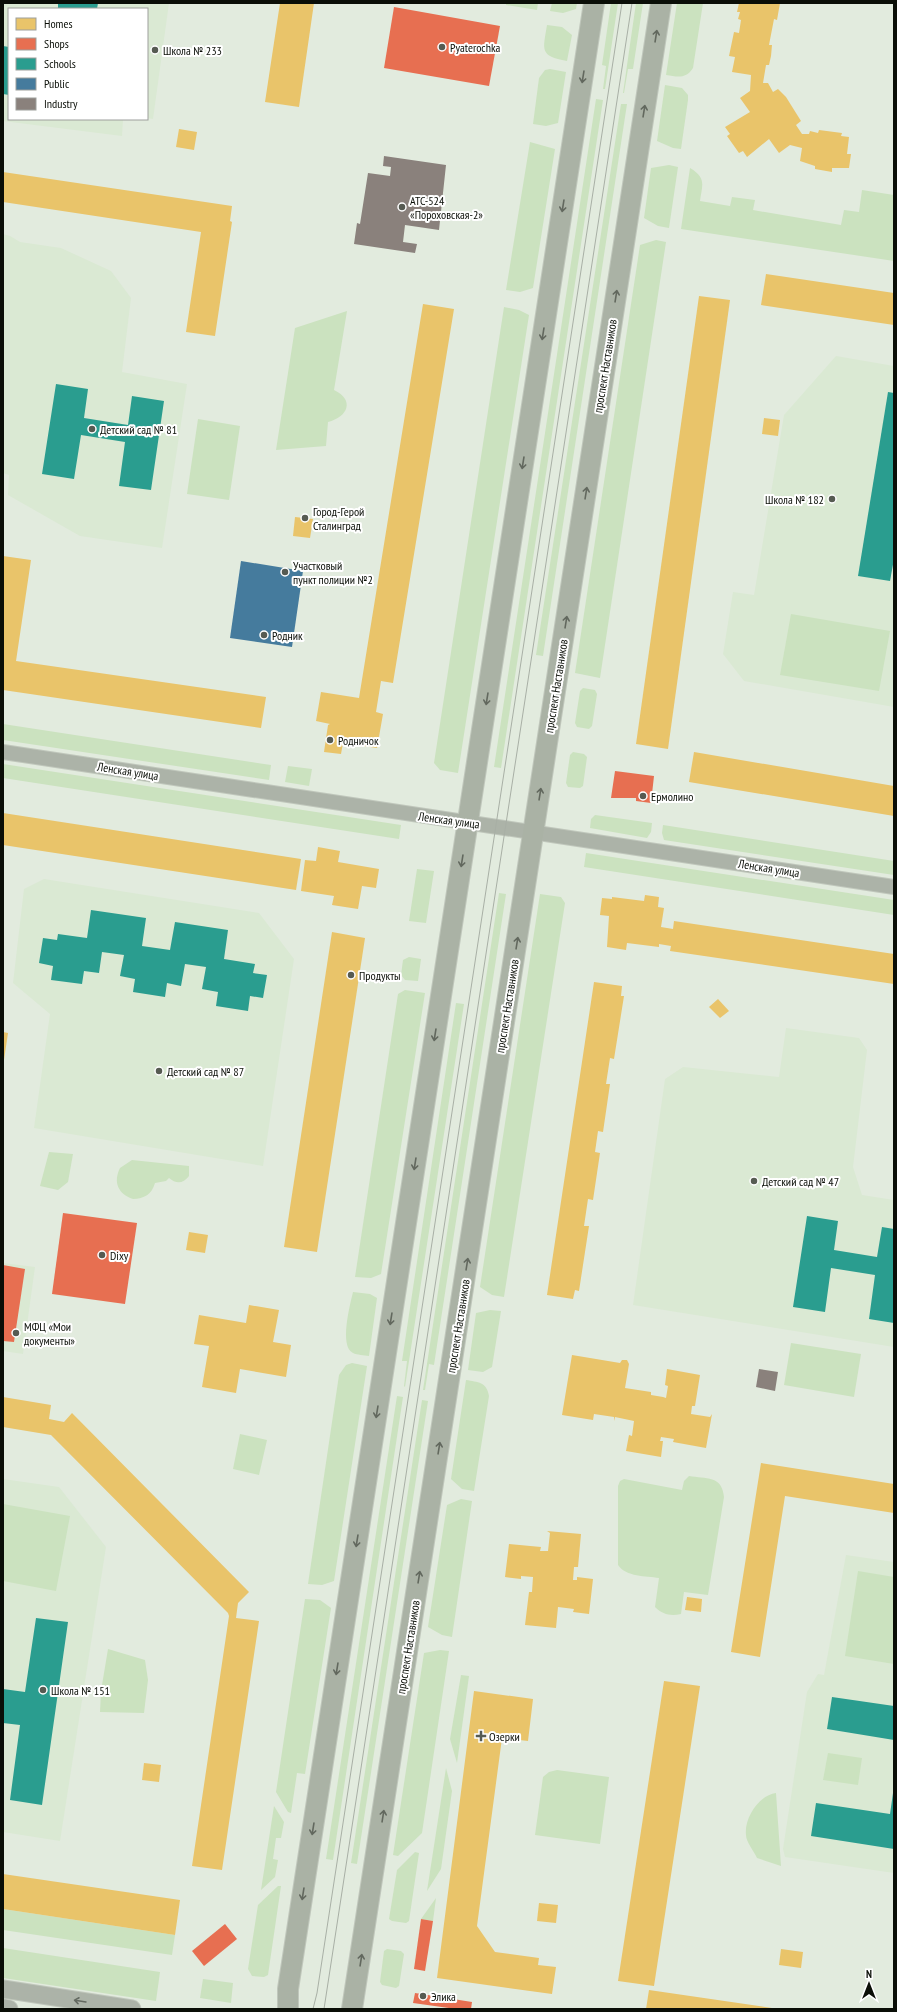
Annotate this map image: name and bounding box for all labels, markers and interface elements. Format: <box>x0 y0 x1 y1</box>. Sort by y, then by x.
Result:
legend <box>8 8 148 120</box>
text: Homes <box>44 16 72 31</box>
one-way arrow <box>652 30 660 43</box>
text: Shops <box>44 36 69 51</box>
place label: Pyaterochka <box>450 40 501 55</box>
marker: Pyaterochka <box>437 42 447 52</box>
place label: Школа № 233 <box>163 43 222 58</box>
marker: Школа № 233 <box>150 45 160 55</box>
text: Schools <box>44 56 76 71</box>
one-way arrow <box>579 70 587 83</box>
text: Public <box>44 76 70 91</box>
text: Industry <box>44 96 78 111</box>
one-way arrow <box>640 105 648 118</box>
place label: АТС-524 «Пороховская-2» <box>410 193 483 222</box>
one-way arrow <box>559 199 567 212</box>
marker: АТС-524 «Пороховская-2» <box>397 202 407 212</box>
one-way arrow <box>612 290 620 303</box>
street label: проспект Наставников <box>590 318 620 414</box>
one-way arrow <box>539 327 547 340</box>
place label: Детский сад № 81 <box>100 422 177 437</box>
marker: Детский сад № 81 <box>87 424 97 434</box>
one-way arrow <box>519 456 527 469</box>
one-way arrow <box>582 487 590 500</box>
place label: Школа № 182 <box>765 492 824 507</box>
marker: Школа № 182 <box>827 494 837 504</box>
place label: Город-Герой Сталинград <box>313 504 364 533</box>
marker: Город-Герой Сталинград <box>300 513 310 523</box>
place label: Участковый пункт полиции №2 <box>293 558 373 587</box>
marker: Участковый пункт полиции №2 <box>280 567 290 577</box>
one-way arrow <box>562 616 570 629</box>
place label: Родник <box>272 628 303 643</box>
marker: Родник <box>259 630 269 640</box>
street label: проспект Наставников <box>541 638 571 734</box>
one-way arrow <box>483 692 491 705</box>
place label: Родничок <box>338 733 379 748</box>
marker: Родничок <box>325 735 335 745</box>
street label: Ленская улица <box>95 759 160 783</box>
one-way arrow <box>536 788 544 801</box>
place label: Ермолино <box>651 789 693 804</box>
marker: Ермолино <box>638 791 648 801</box>
street label: Ленская улица <box>416 808 481 832</box>
one-way arrow <box>458 854 466 867</box>
street label: Ленская улица <box>736 856 801 880</box>
one-way arrow <box>513 936 521 949</box>
street label: проспект Наставников <box>492 958 522 1054</box>
place label: Продукты <box>359 968 400 983</box>
marker: Продукты <box>346 970 356 980</box>
one-way arrow <box>431 1029 439 1042</box>
place label: Детский сад № 87 <box>167 1064 244 1079</box>
marker: Детский сад № 87 <box>154 1066 164 1076</box>
one-way arrow <box>411 1157 419 1170</box>
place label: Детский сад № 47 <box>762 1174 839 1189</box>
marker: Детский сад № 47 <box>749 1176 759 1186</box>
place label: Dixy <box>110 1248 129 1263</box>
marker: Dixy <box>97 1250 107 1260</box>
one-way arrow <box>463 1258 471 1271</box>
street label: проспект Наставников <box>443 1278 473 1374</box>
one-way arrow <box>387 1312 395 1325</box>
place label: МФЦ «Мои документы» <box>24 1319 75 1348</box>
marker: МФЦ «Мои документы» <box>11 1328 21 1338</box>
one-way arrow <box>373 1405 381 1418</box>
one-way arrow <box>435 1442 443 1455</box>
one-way arrow <box>353 1534 361 1547</box>
one-way arrow <box>415 1571 423 1584</box>
street label: проспект Наставников <box>393 1599 423 1695</box>
one-way arrow <box>333 1662 341 1675</box>
place label: Школа № 151 <box>51 1683 110 1698</box>
marker: Школа № 151 <box>38 1685 48 1695</box>
place label: Озерки <box>489 1729 520 1744</box>
marker: Озерки <box>476 1731 486 1741</box>
one-way arrow <box>379 1810 387 1823</box>
one-way arrow <box>308 1822 316 1835</box>
one-way arrow <box>298 1887 306 1900</box>
one-way arrow <box>357 1954 365 1967</box>
north arrow <box>849 1964 889 2004</box>
text: N <box>866 1967 872 1981</box>
place label: Элика <box>431 1989 456 2004</box>
marker: Элика <box>418 1991 428 2001</box>
one-way arrow <box>74 1997 87 2005</box>

